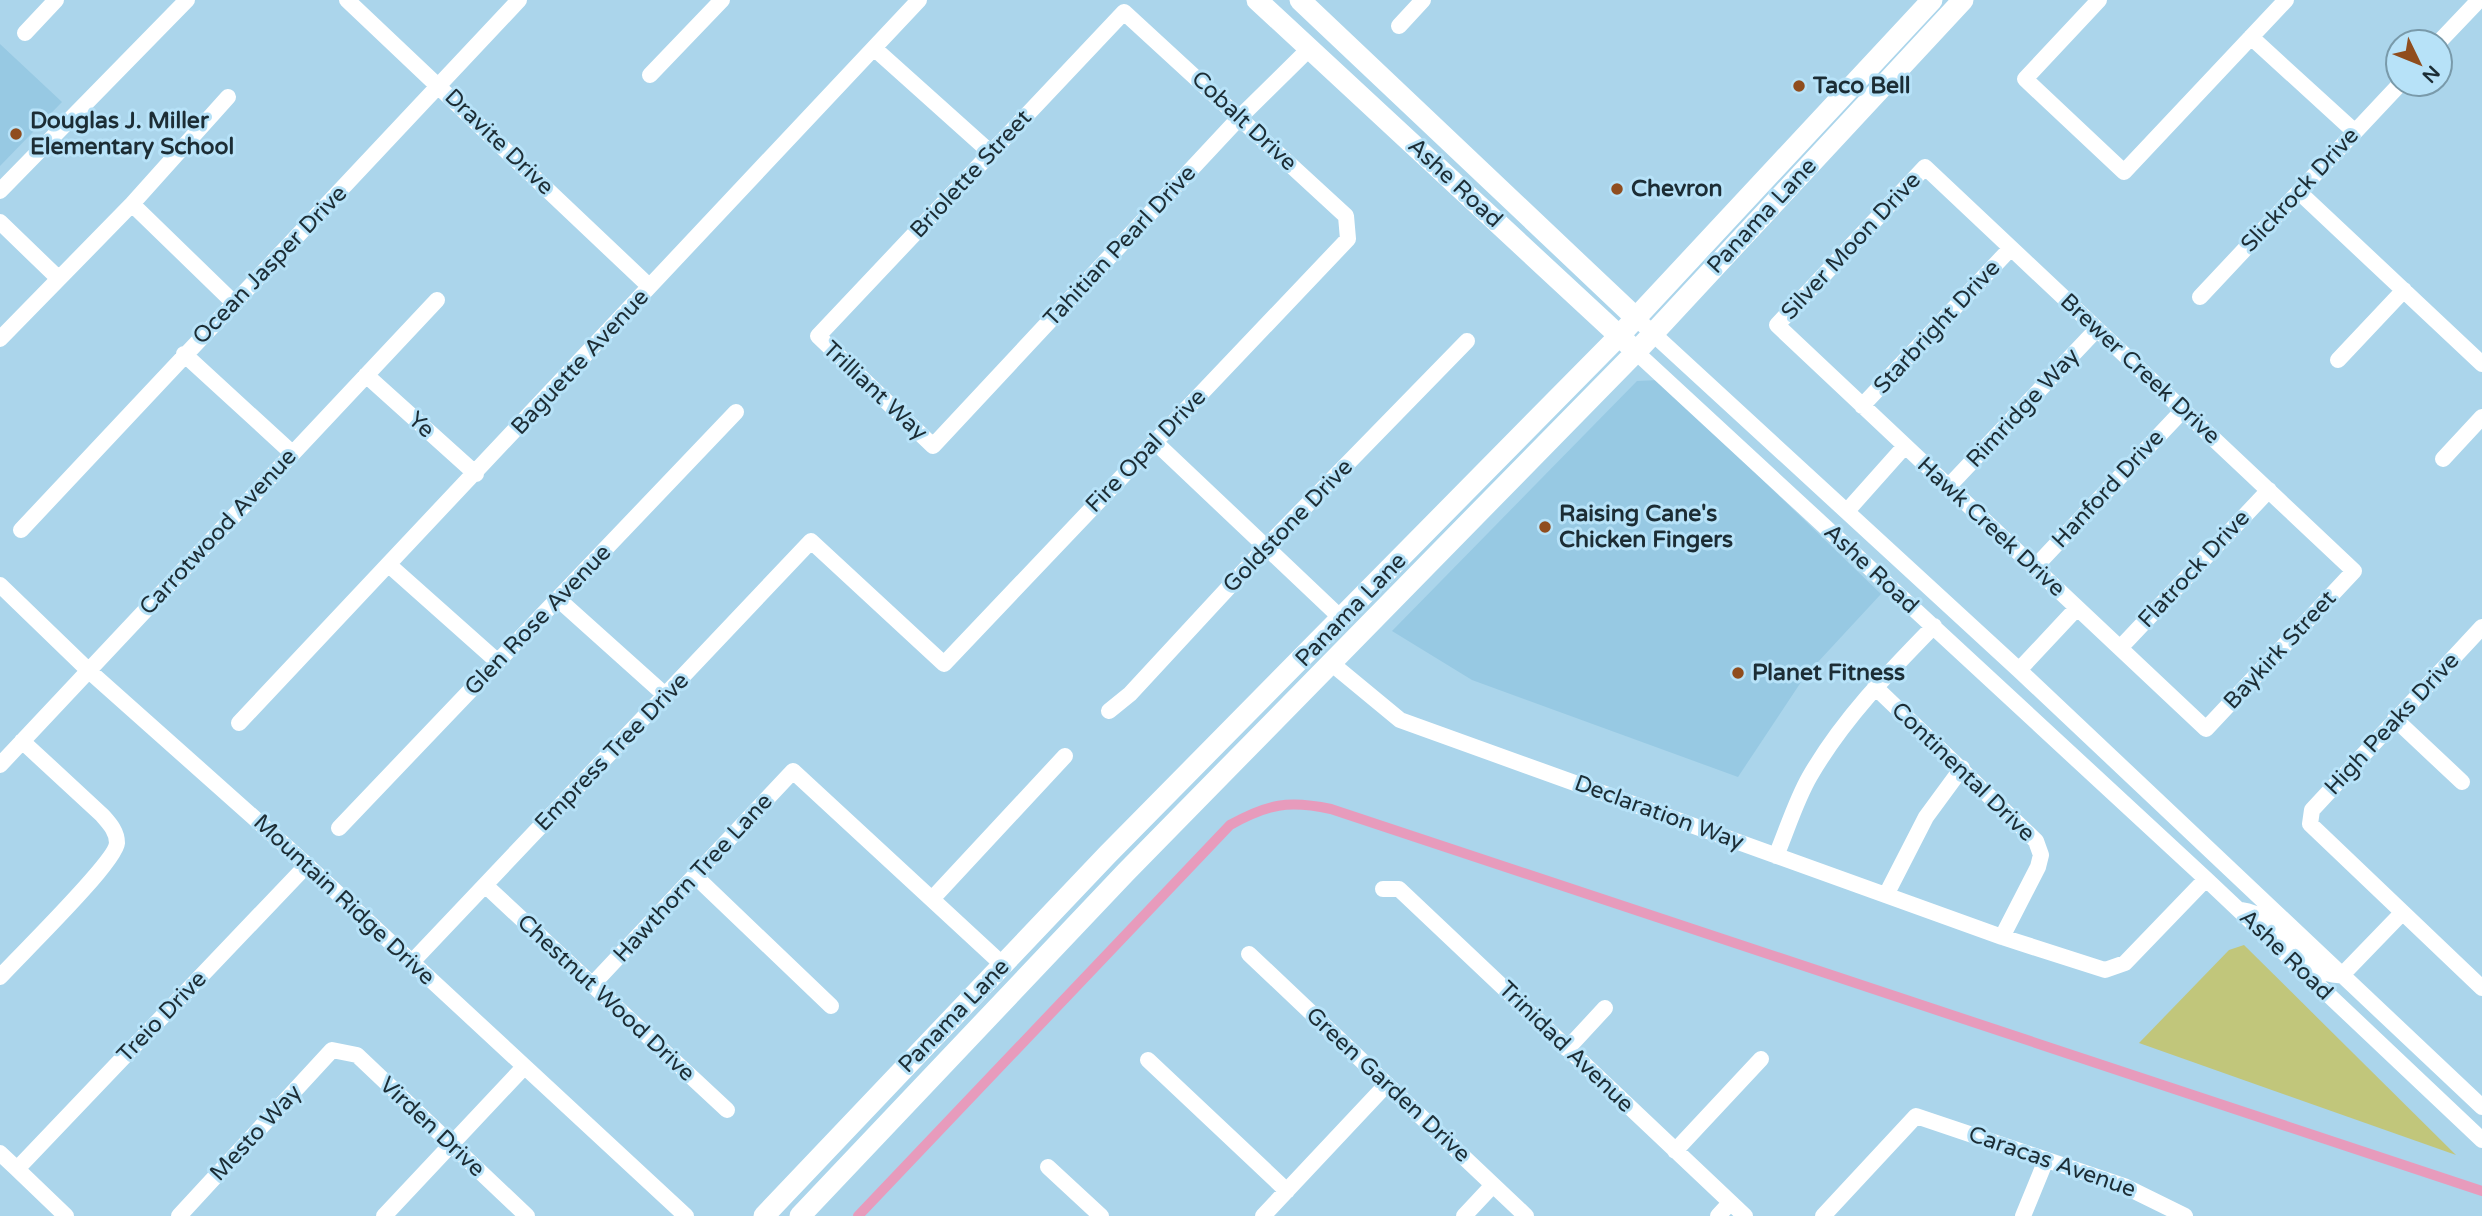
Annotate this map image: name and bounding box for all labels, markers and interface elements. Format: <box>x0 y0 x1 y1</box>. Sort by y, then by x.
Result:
north arrow <box>2384 28 2454 98</box>
text: N <box>2417 61 2444 87</box>
street label: Cobalt Drive <box>1185 65 1303 177</box>
place label: Taco Bell <box>1812 72 1911 100</box>
marker: Taco Bell <box>1791 78 1807 94</box>
street label: Dravite Drive <box>439 83 559 201</box>
street label: Briolette Street <box>904 104 1038 244</box>
place label: Douglas J. Miller Elementary School <box>30 107 234 161</box>
street label: Slickrock Drive <box>2235 122 2365 258</box>
marker: Douglas J. Miller Elementary School <box>8 126 24 142</box>
street label: Ashe Road <box>1402 132 1508 234</box>
street label: Panama Lane <box>1701 152 1823 280</box>
street label: Tahitian Pearl Drive <box>1038 159 1202 333</box>
street label: Silver Moon Drive <box>1775 166 1927 326</box>
place label: Chevron <box>1631 175 1723 203</box>
street label: Ocean Jasper Drive <box>187 180 353 350</box>
marker: Chevron <box>1609 181 1625 197</box>
street label: Starbright Drive <box>1868 254 2006 400</box>
street label: Baguette Avenue <box>505 283 655 441</box>
street label: Brewer Creek Drive <box>2054 288 2226 450</box>
street label: Trilliant Way <box>817 335 933 447</box>
street label: Rimridge Way <box>1961 342 2085 474</box>
street label: Fire Opal Drive <box>1080 383 1212 519</box>
street label: Ye <box>402 406 440 444</box>
street label: Hanford Drive <box>2046 424 2170 554</box>
street label: Carrotwood Avenue <box>134 443 302 621</box>
street label: Hawk Creek Drive <box>1911 451 2071 603</box>
street label: Goldstone Drive <box>1217 453 1359 599</box>
place label: Raising Cane's Chicken Fingers <box>1559 500 1733 554</box>
street label: Flatrock Drive <box>2132 504 2256 634</box>
street label: Ashe Road <box>1818 518 1924 620</box>
marker: Raising Cane's Chicken Fingers <box>1537 519 1553 535</box>
street label: Glen Rose Avenue <box>459 539 617 701</box>
street label: Panama Lane <box>1290 547 1412 673</box>
street label: Baykirk Street <box>2218 585 2342 715</box>
street label: High Peaks Drive <box>2319 647 2465 801</box>
place label: Planet Fitness <box>1752 659 1905 687</box>
marker: Planet Fitness <box>1730 665 1746 681</box>
street label: Empress Tree Drive <box>529 667 695 837</box>
street label: Continental Drive <box>1885 696 2041 848</box>
street label: Declaration Way <box>1571 769 1747 857</box>
street label: Hawthorn Tree Lane <box>608 788 778 968</box>
street label: Mountain Ridge Drive <box>247 809 441 991</box>
street label: Ashe Road <box>2233 904 2339 1006</box>
street label: Chestnut Wood Drive <box>511 908 701 1088</box>
street label: Panama Lane <box>893 953 1015 1079</box>
street label: Treio Drive <box>111 965 213 1069</box>
street label: Trinidad Avenue <box>1493 975 1639 1119</box>
street label: Green Garden Drive <box>1300 1001 1476 1169</box>
street label: Virden Drive <box>373 1071 491 1183</box>
street label: Mesto Way <box>204 1079 308 1187</box>
street label: Caracas Avenue <box>1965 1120 2139 1204</box>

